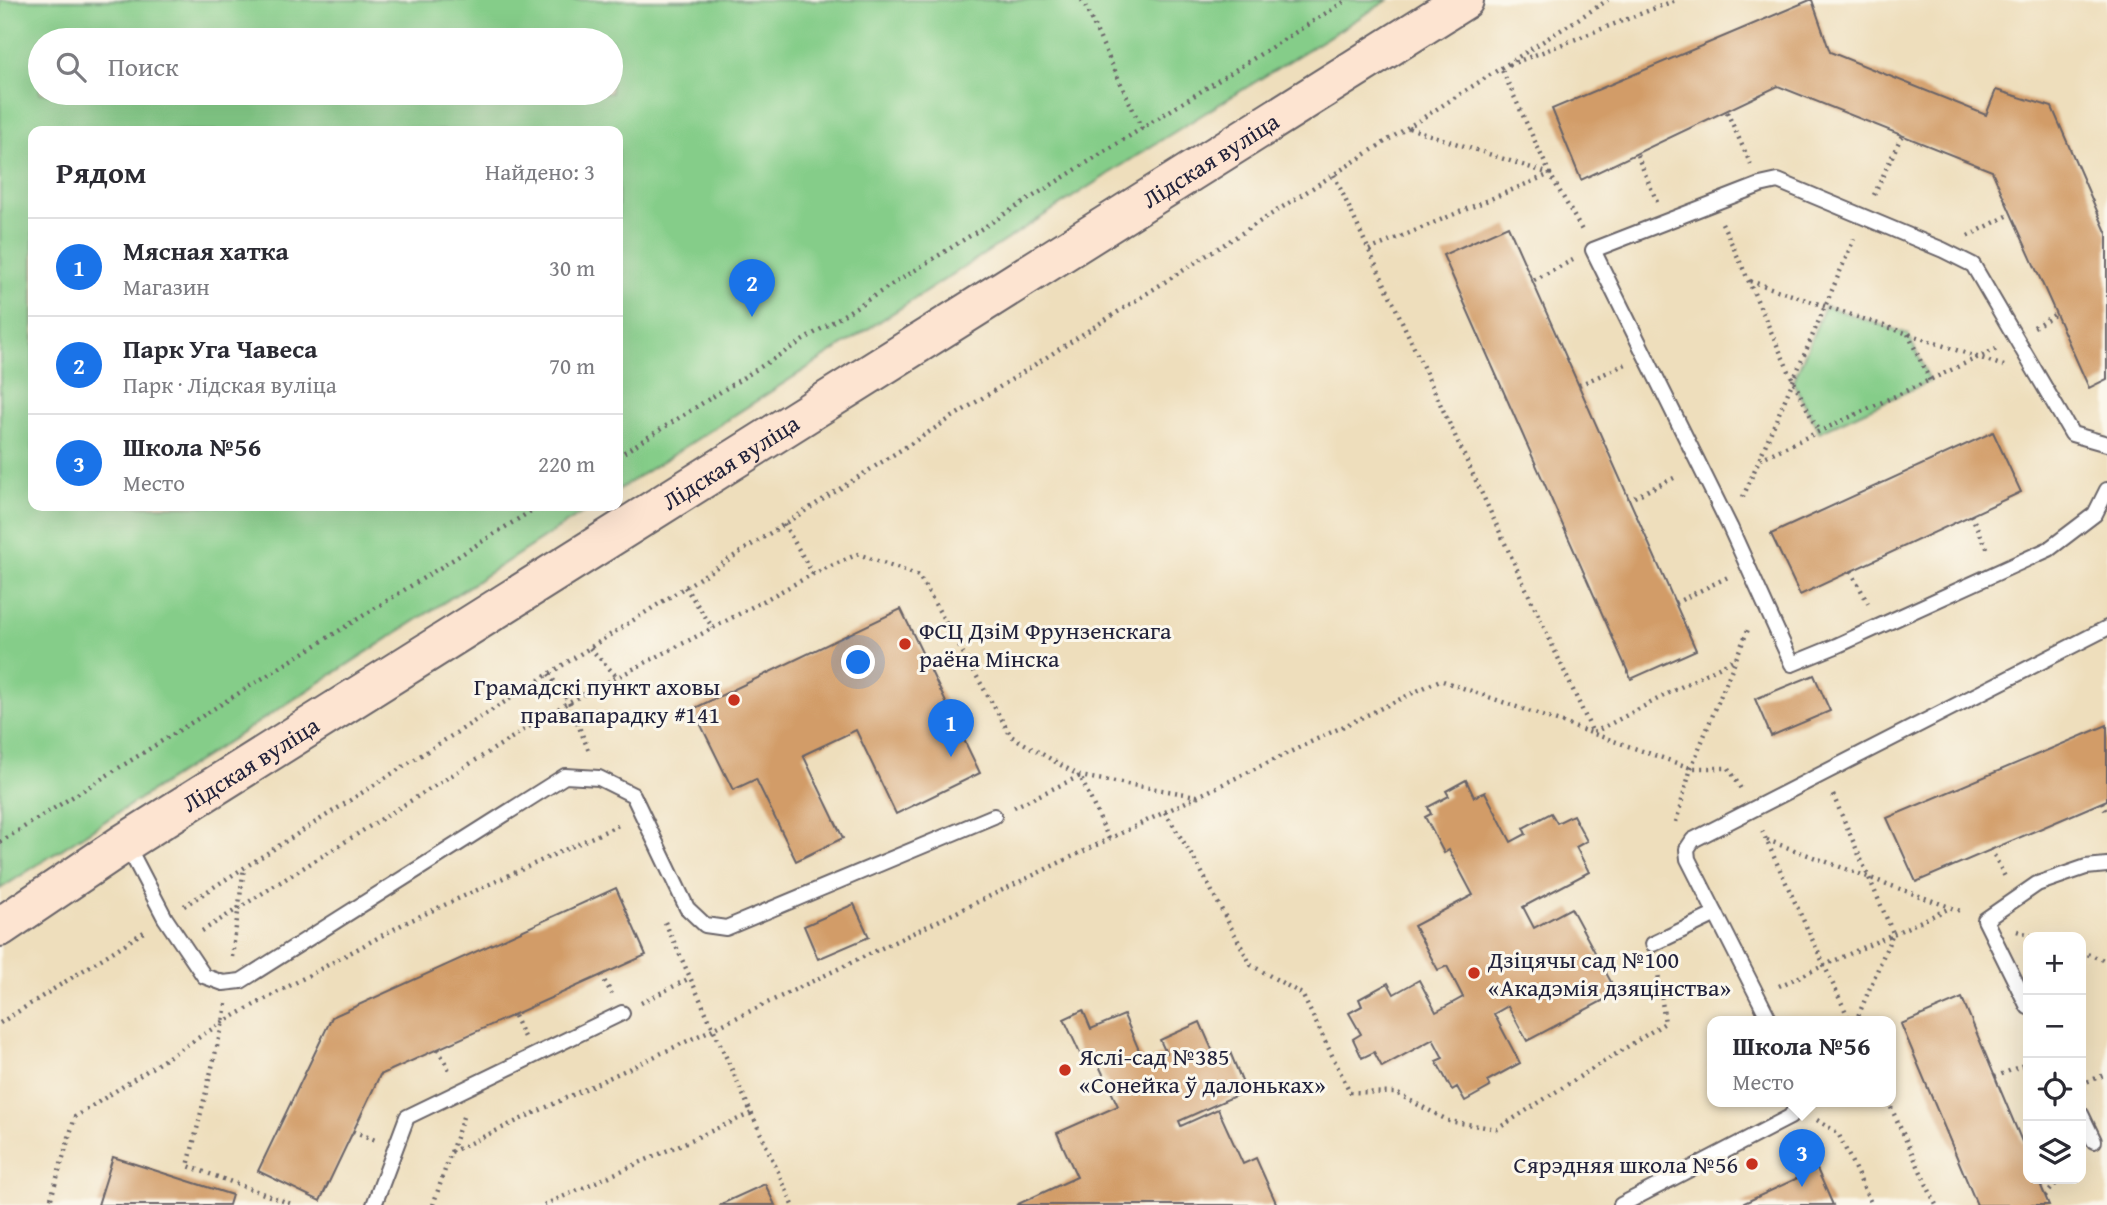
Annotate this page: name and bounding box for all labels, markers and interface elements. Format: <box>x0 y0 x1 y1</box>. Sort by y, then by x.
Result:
search box <box>28 28 623 105</box>
text: Поиск <box>108 47 179 86</box>
icon: search <box>52 48 90 86</box>
street label: Лідская вуліца <box>1135 103 1286 216</box>
text: Рядом <box>56 150 147 194</box>
text: Найдено: 3 <box>485 155 595 188</box>
text: Мясная хатка <box>123 231 289 270</box>
text: 1 <box>73 251 85 284</box>
text: 30 m <box>549 251 595 284</box>
pin: 2 <box>729 259 775 317</box>
text: Магазин <box>123 270 210 303</box>
text: Парк Уга Чавеса <box>123 329 318 368</box>
text: 2 <box>73 349 85 382</box>
text: 70 m <box>549 349 595 382</box>
text: Парк · Лідская вуліца <box>123 368 337 401</box>
street label: Лідская вуліца <box>655 405 806 518</box>
text: Школа №56 <box>123 427 261 466</box>
text: 3 <box>73 447 85 480</box>
text: 220 m <box>538 447 595 480</box>
text: Место <box>123 466 185 499</box>
place label: ФСЦ ДзіМ Фрунзенскага раёна Мінска <box>919 613 1172 676</box>
marker: ФСЦ ДзіМ Фрунзенскага раёна Мінска <box>897 636 913 652</box>
your location <box>841 645 875 679</box>
place label: Грамадскі пункт аховы правапарадку #141 <box>474 669 720 732</box>
marker: Грамадскі пункт аховы правапарадку #141 <box>726 692 742 708</box>
pin: 1 <box>928 699 974 757</box>
street label: Лідская вуліца <box>175 707 326 820</box>
map controls <box>2023 932 2086 1184</box>
button: + <box>2023 932 2086 995</box>
place label: Дзіцячы сад №100 «Акадэмія дзяцінства» <box>1487 942 1731 1005</box>
marker: Дзіцячы сад №100 «Акадэмія дзяцінства» <box>1466 965 1482 981</box>
button: − <box>2023 995 2086 1058</box>
popup <box>1707 1016 1896 1107</box>
text: Школа №56 <box>1732 1026 1871 1065</box>
place label: Яслі-сад №385 «Сонейка ў далоньках» <box>1078 1039 1326 1102</box>
button: locate <box>2023 1058 2086 1121</box>
marker: Яслі-сад №385 «Сонейка ў далоньках» <box>1057 1062 1073 1078</box>
text: Место <box>1732 1065 1794 1098</box>
button: layers <box>2023 1121 2086 1184</box>
pin: 3 <box>1779 1129 1825 1187</box>
place label: Сярэдняя школа №56 <box>1513 1147 1738 1182</box>
marker: Сярэдняя школа №56 <box>1744 1156 1760 1172</box>

